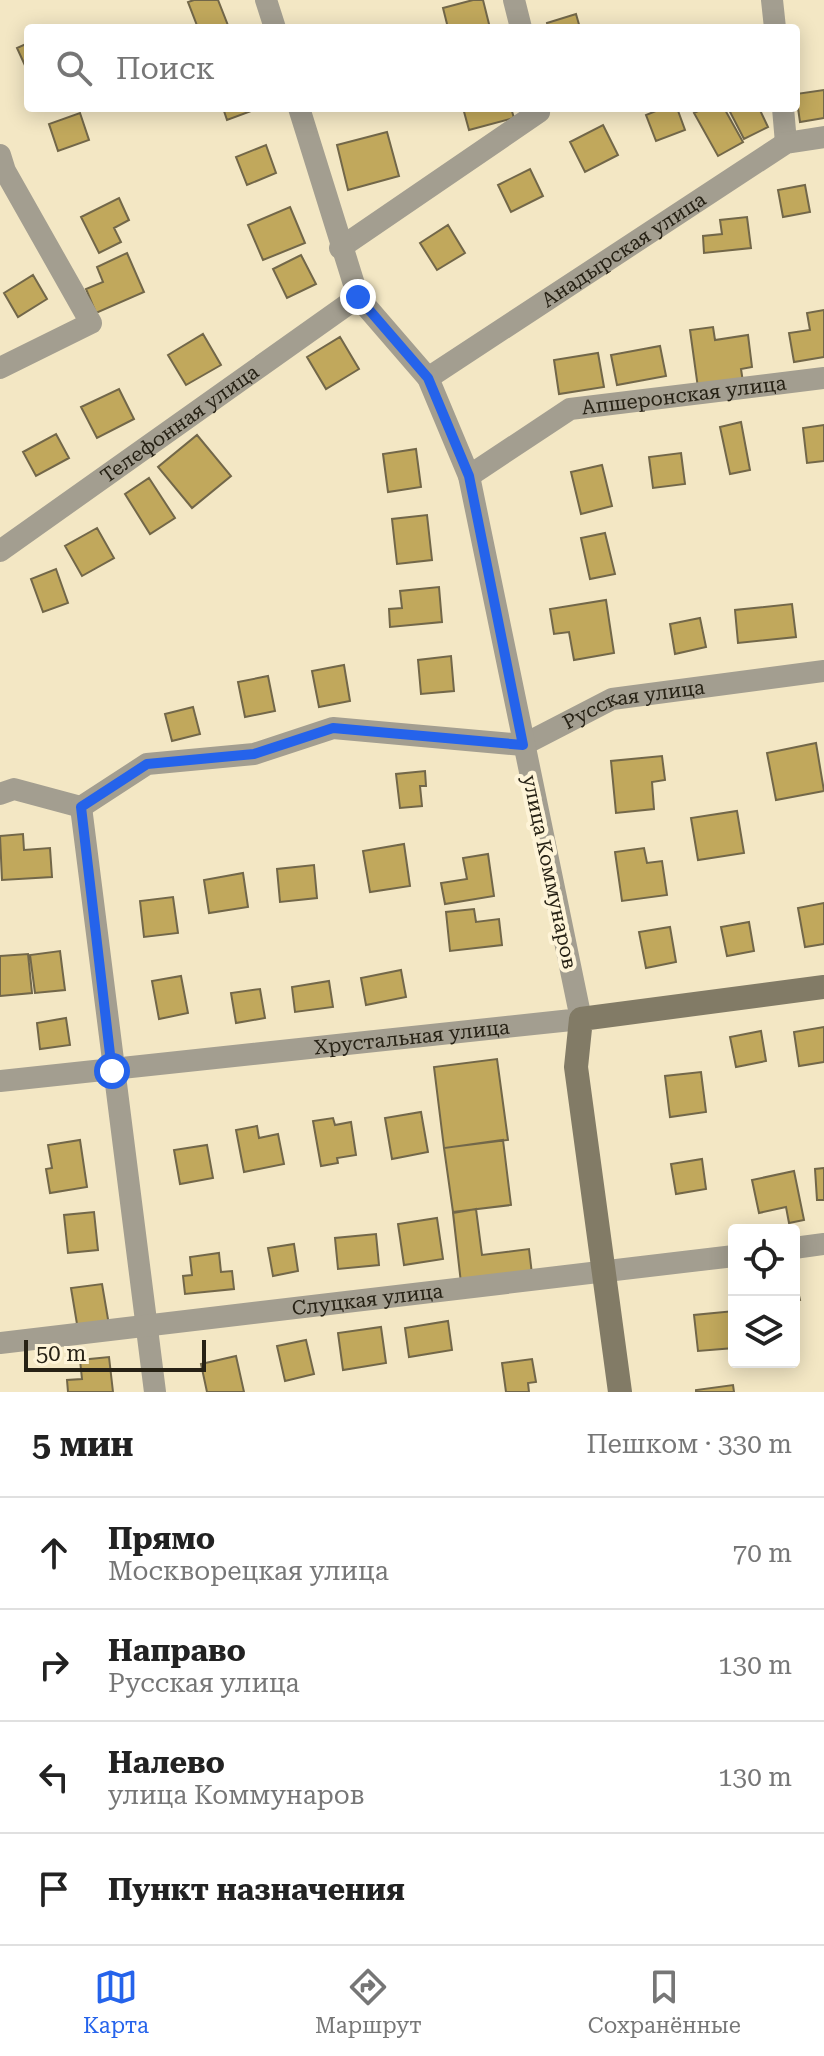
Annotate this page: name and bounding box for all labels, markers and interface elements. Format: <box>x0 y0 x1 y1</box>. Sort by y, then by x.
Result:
search box <box>24 24 800 112</box>
icon: search <box>52 46 96 90</box>
text: Поиск <box>116 51 215 86</box>
street label: Анадырская улица <box>537 187 710 312</box>
route end <box>340 279 376 315</box>
street label: Телефонная улица <box>96 359 263 488</box>
street label: Апшеронская улица <box>580 371 788 419</box>
street label: Русская улица <box>558 675 706 734</box>
street label: улица Коммунаров <box>518 773 582 971</box>
street label: Хрустальная улица <box>313 1015 511 1059</box>
route start <box>94 1053 130 1089</box>
map controls <box>728 1224 800 1368</box>
button: locate <box>728 1224 800 1296</box>
street label: Слуцкая улица <box>290 1279 445 1320</box>
button: layers <box>728 1296 800 1368</box>
scale bar <box>24 1336 206 1372</box>
text: 50 m <box>36 1341 86 1366</box>
text: 5 мин <box>32 1424 134 1464</box>
text: Пешком · 330 m <box>586 1429 792 1459</box>
text: Прямо <box>108 1521 215 1556</box>
icon: ahead <box>32 1531 76 1575</box>
text: 70 m <box>733 1538 792 1568</box>
text: Москворецкая улица <box>108 1556 389 1586</box>
text: Направо <box>108 1633 246 1668</box>
icon: right <box>32 1643 76 1687</box>
text: 130 m <box>718 1650 792 1680</box>
text: Русская улица <box>108 1668 300 1698</box>
text: Налево <box>108 1745 225 1780</box>
icon: left <box>32 1755 76 1799</box>
text: 130 m <box>718 1762 792 1792</box>
text: улица Коммунаров <box>108 1780 365 1810</box>
icon: arrive <box>32 1867 76 1911</box>
text: Пункт назначения <box>108 1872 405 1907</box>
tab: Карта <box>83 1965 149 2038</box>
tab: Маршрут <box>315 1965 422 2038</box>
tab: Сохранённые <box>588 1965 741 2038</box>

